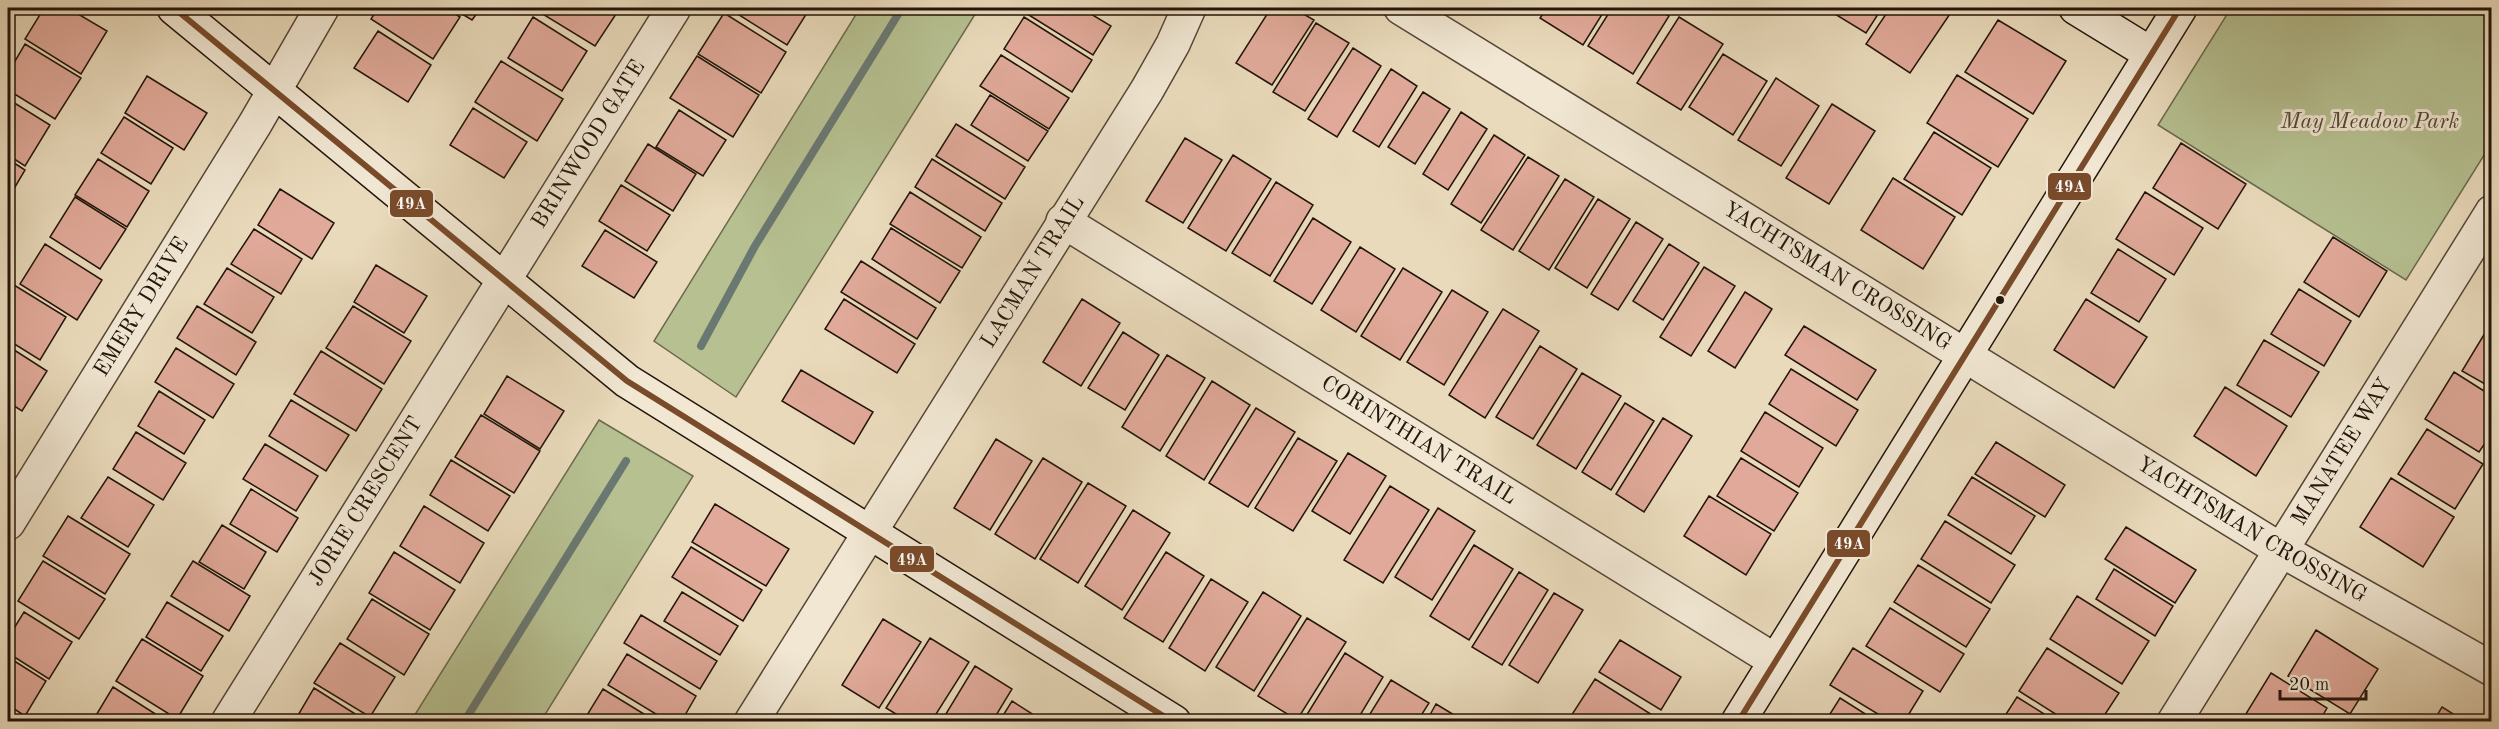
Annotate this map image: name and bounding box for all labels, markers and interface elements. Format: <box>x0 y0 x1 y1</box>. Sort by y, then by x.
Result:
street label: BRINWOOD GATE <box>528 56 649 232</box>
park label: May Meadow Park <box>2280 111 2459 133</box>
line badge: 49A <box>2047 172 2092 201</box>
text: 49A <box>2055 180 2085 196</box>
line badge: 49A <box>389 189 434 218</box>
street label: LACMAN TRAIL <box>977 192 1089 352</box>
text: 49A <box>396 197 426 213</box>
street label: YACHTSMAN CROSSING <box>1719 198 1955 355</box>
street label: EMERY DRIVE <box>90 233 193 381</box>
unlabelled marker <box>1994 294 2006 306</box>
street label: CORINTHIAN TRAIL <box>1317 372 1520 509</box>
street label: MANATEE WAY <box>2288 375 2396 530</box>
street label: JORIE CRESCENT <box>305 413 427 590</box>
street label: YACHTSMAN CROSSING <box>2133 453 2371 607</box>
line badge: 49A <box>1826 529 1871 558</box>
text: 49A <box>1834 537 1864 553</box>
line badge: 49A <box>889 545 935 573</box>
text: 49A <box>897 553 927 569</box>
scale bar <box>2280 663 2366 701</box>
text: 20 m <box>2289 676 2329 694</box>

